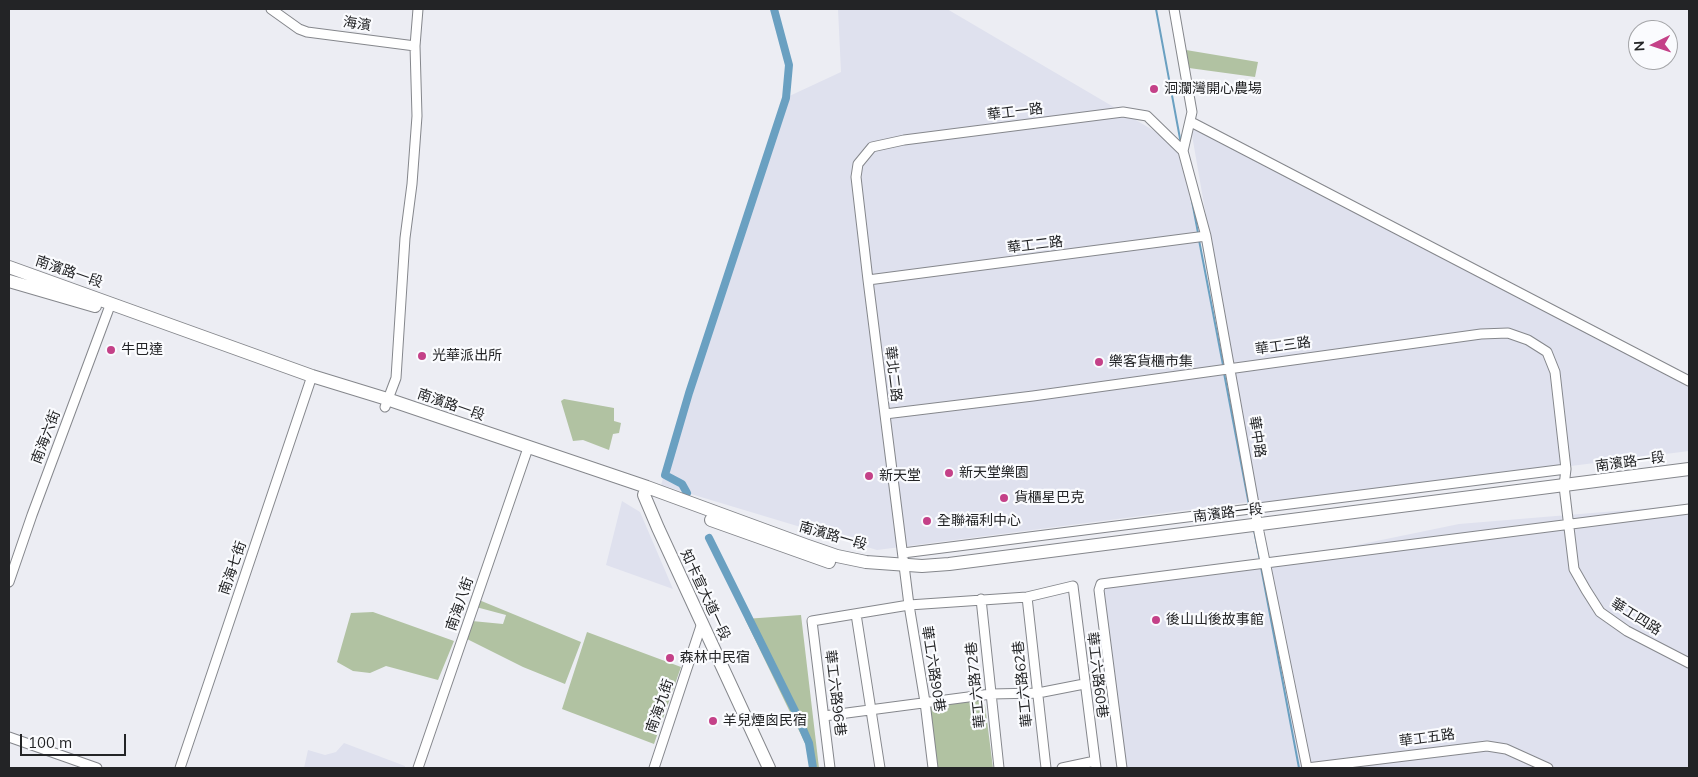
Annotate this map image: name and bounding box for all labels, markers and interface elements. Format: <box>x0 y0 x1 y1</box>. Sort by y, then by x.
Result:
street label: 海濱 <box>342 14 372 34</box>
north arrow <box>1628 20 1678 70</box>
text: N <box>1630 40 1648 52</box>
place label: 洄瀾灣開心農場 <box>1164 81 1262 97</box>
marker: 洄瀾灣開心農場 <box>1148 83 1160 95</box>
street label: 華工一路 <box>986 100 1044 124</box>
street label: 華工二路 <box>1006 233 1064 257</box>
street label: 南濱路一段 <box>33 253 105 291</box>
street label: 華工三路 <box>1254 334 1312 358</box>
place label: 牛巴達 <box>121 342 163 358</box>
marker: 牛巴達 <box>105 344 117 356</box>
street label: 華北二路 <box>881 345 905 403</box>
place label: 光華派出所 <box>432 348 502 364</box>
marker: 光華派出所 <box>416 350 428 362</box>
place label: 樂客貨櫃市集 <box>1109 354 1193 370</box>
marker: 樂客貨櫃市集 <box>1093 356 1105 368</box>
street label: 南濱路一段 <box>415 386 487 424</box>
street label: 南海六街 <box>28 408 64 466</box>
street label: 華中路 <box>1245 415 1269 459</box>
street label: 南濱路一段 <box>1594 449 1666 475</box>
place label: 新天堂樂園 <box>959 465 1029 481</box>
marker: 新天堂樂園 <box>943 467 955 479</box>
place label: 新天堂 <box>879 468 921 484</box>
marker: 新天堂 <box>863 470 875 482</box>
place label: 貨櫃星巴克 <box>1014 490 1084 506</box>
marker: 貨櫃星巴克 <box>998 492 1010 504</box>
street label: 南濱路一段 <box>1192 500 1264 526</box>
place label: 全聯福利中心 <box>937 513 1021 529</box>
marker: 全聯福利中心 <box>921 515 933 527</box>
street label: 南濱路一段 <box>797 518 869 554</box>
street label: 南海七街 <box>216 539 250 597</box>
street label: 知卡宣大道一段 <box>677 547 733 643</box>
street label: 南海八街 <box>443 575 477 633</box>
street label: 華工四路 <box>1608 595 1664 639</box>
place label: 後山山後故事館 <box>1166 612 1264 628</box>
marker: 後山山後故事館 <box>1150 614 1162 626</box>
street label: 華工六路90巷 <box>918 625 948 713</box>
street label: 華工六路60巷 <box>1083 631 1111 719</box>
street label: 華工六路62巷 <box>1010 640 1036 728</box>
street label: 華工六路72巷 <box>963 641 989 729</box>
street label: 華工六路96巷 <box>821 649 849 737</box>
place label: 森林中民宿 <box>680 650 750 666</box>
marker: 森林中民宿 <box>664 652 676 664</box>
street label: 南海九街 <box>643 677 677 735</box>
place label: 羊兒煙囪民宿 <box>723 713 807 729</box>
marker: 羊兒煙囪民宿 <box>707 715 719 727</box>
scale bar <box>22 724 129 756</box>
street label: 華工五路 <box>1398 726 1456 750</box>
text: 100 m <box>28 733 72 752</box>

